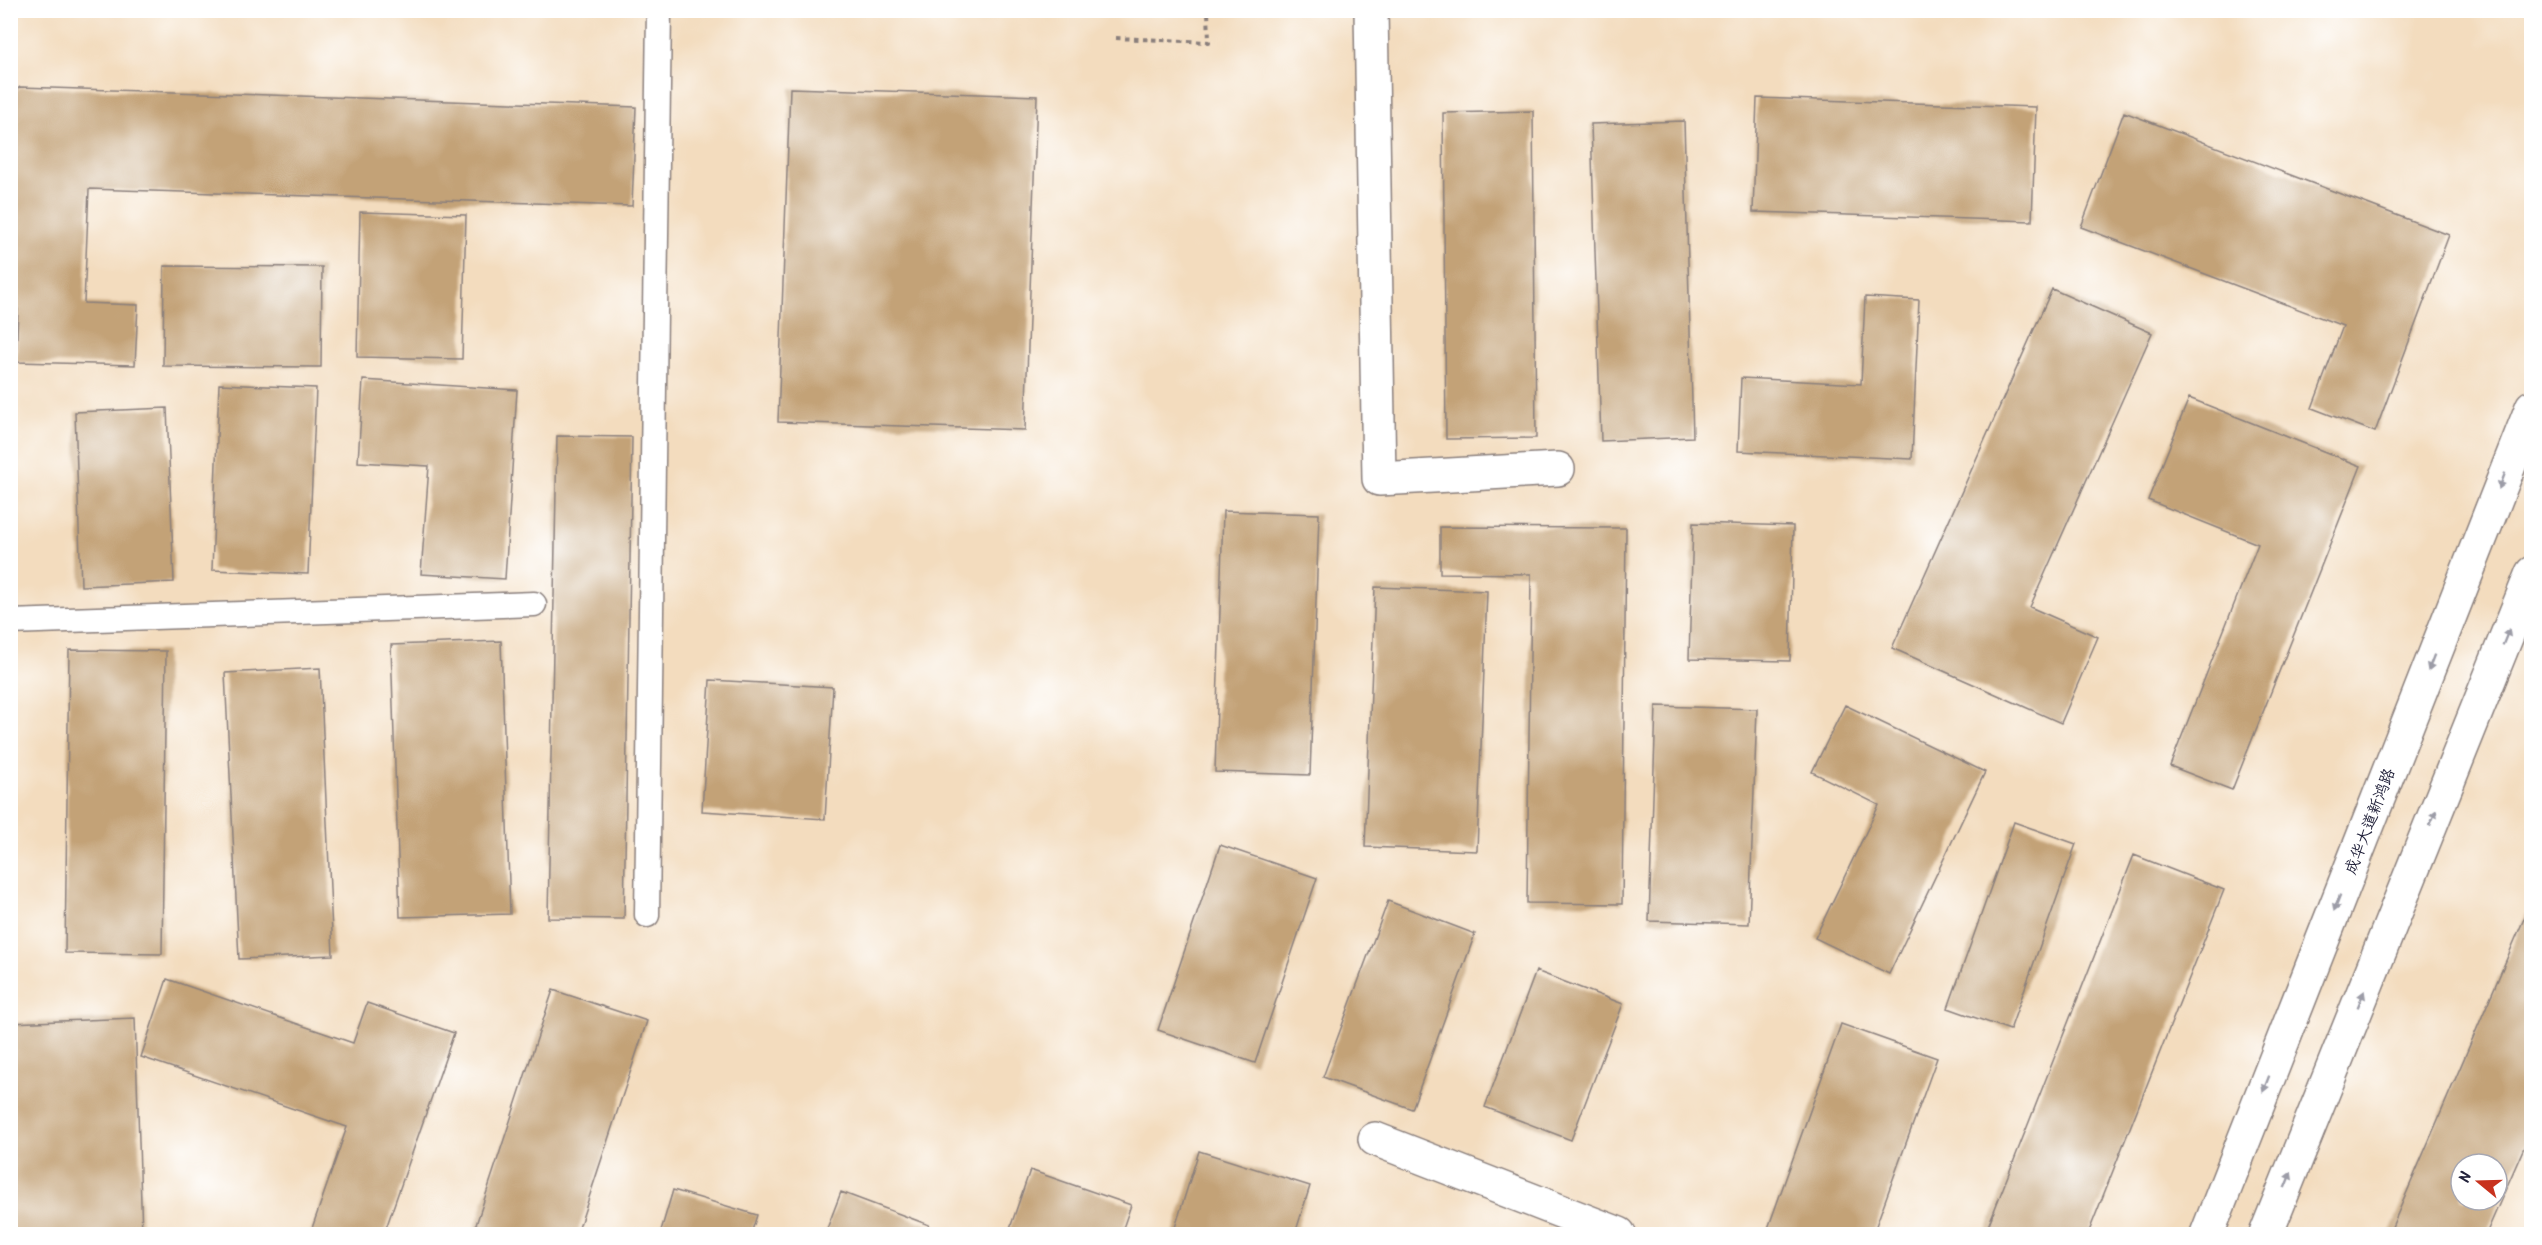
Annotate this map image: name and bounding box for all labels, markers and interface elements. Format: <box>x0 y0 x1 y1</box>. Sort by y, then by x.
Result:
one-way arrow <box>2497 472 2507 490</box>
one-way arrow <box>2501 628 2511 646</box>
one-way arrow <box>2426 654 2436 672</box>
street label: 成华大道新鸿路 <box>2339 765 2402 878</box>
one-way arrow <box>2429 809 2438 827</box>
one-way arrow <box>2332 894 2341 912</box>
one-way arrow <box>2356 990 2366 1008</box>
one-way arrow <box>2261 1076 2271 1094</box>
north arrow <box>2449 1152 2509 1212</box>
text: N <box>2453 1169 2480 1186</box>
one-way arrow <box>2284 1171 2293 1189</box>

